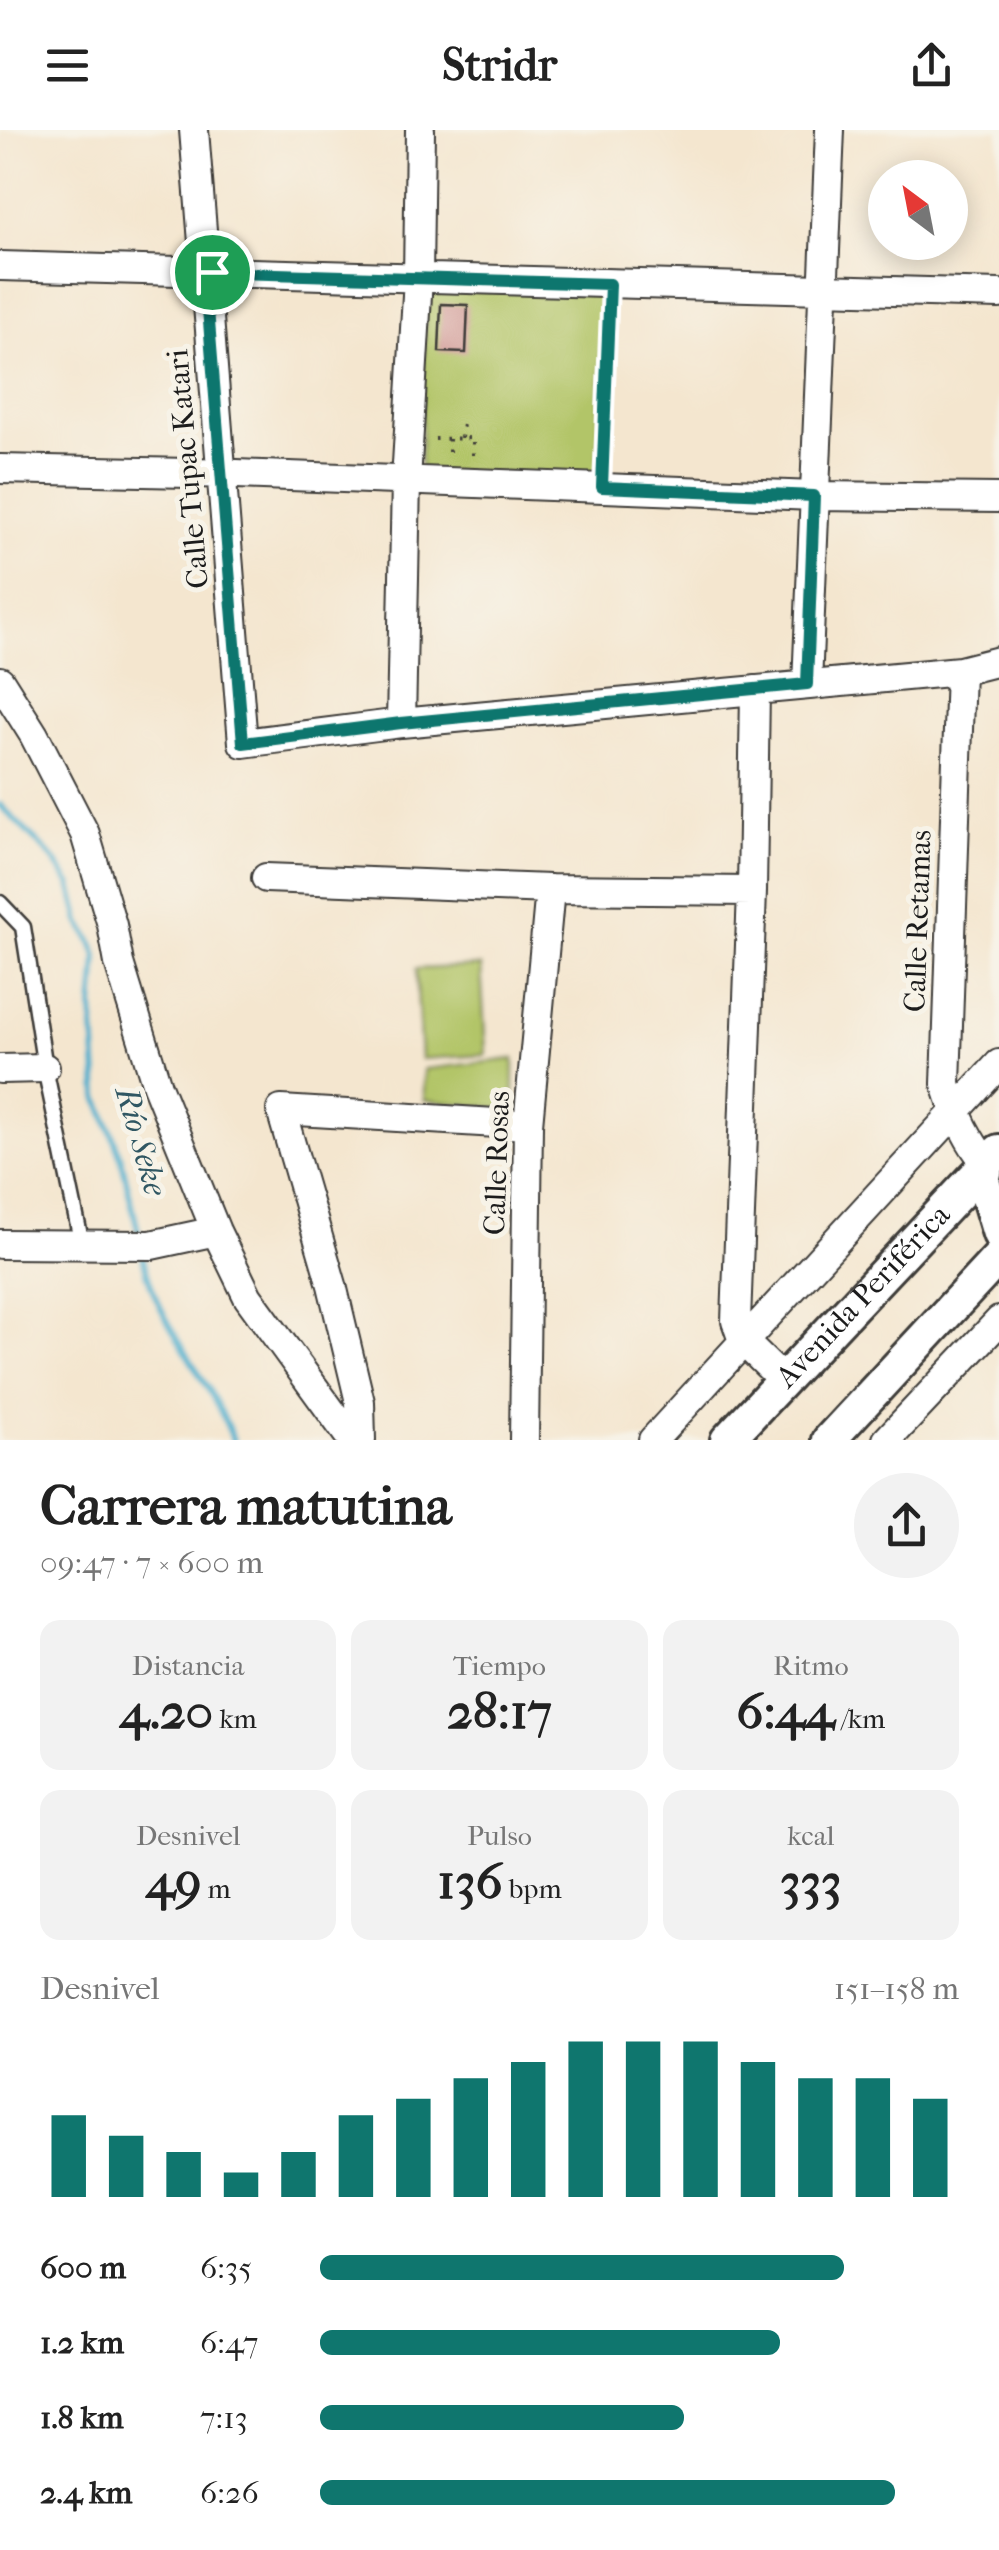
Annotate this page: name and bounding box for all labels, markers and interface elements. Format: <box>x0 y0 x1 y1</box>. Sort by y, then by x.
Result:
icon: menu <box>40 38 95 93</box>
icon: share <box>904 38 959 93</box>
text: Stridr <box>442 39 557 92</box>
north arrow <box>868 160 968 260</box>
map controls <box>868 160 968 260</box>
pin <box>170 230 255 315</box>
icon: arrive <box>185 245 240 300</box>
street label: Calle Tupac Katari <box>160 348 216 590</box>
street label: Calle Retamas <box>897 829 939 1013</box>
water label: Río Seke <box>107 1081 174 1201</box>
street label: Calle Rosas <box>477 1090 517 1236</box>
street label: Avenida Periférica <box>768 1197 958 1395</box>
button: share <box>854 1473 959 1578</box>
text: Carrera matutina <box>40 1474 452 1538</box>
text: 09:47 · 7 × 600 m <box>40 1544 263 1581</box>
text: Distancia <box>132 1649 244 1682</box>
text: Tiempo <box>453 1649 546 1682</box>
text: Ritmo <box>773 1649 849 1682</box>
text: 4.20 <box>119 1682 213 1741</box>
text: 28:17 <box>447 1682 552 1741</box>
text: 6:44 <box>736 1682 835 1741</box>
text: km <box>213 1702 257 1735</box>
text: /km <box>835 1702 885 1735</box>
text: Desnivel <box>136 1819 240 1852</box>
text: Pulso <box>467 1819 532 1852</box>
text: kcal <box>787 1819 834 1852</box>
text: 49 <box>146 1852 201 1911</box>
text: 136 <box>437 1852 503 1911</box>
text: 333 <box>780 1852 842 1911</box>
text: m <box>201 1872 231 1905</box>
text: bpm <box>503 1872 562 1905</box>
text: Desnivel <box>40 1970 160 2007</box>
text: 151–158 m <box>834 1970 959 2007</box>
text: 600 m <box>40 2249 126 2286</box>
text: 6:35 <box>200 2249 252 2286</box>
text: 1.2 km <box>40 2324 124 2361</box>
text: 6:47 <box>200 2324 259 2361</box>
text: 1.8 km <box>40 2399 124 2436</box>
text: 7:13 <box>200 2399 248 2436</box>
text: 2.4 km <box>40 2474 132 2511</box>
text: 6:26 <box>200 2474 259 2511</box>

